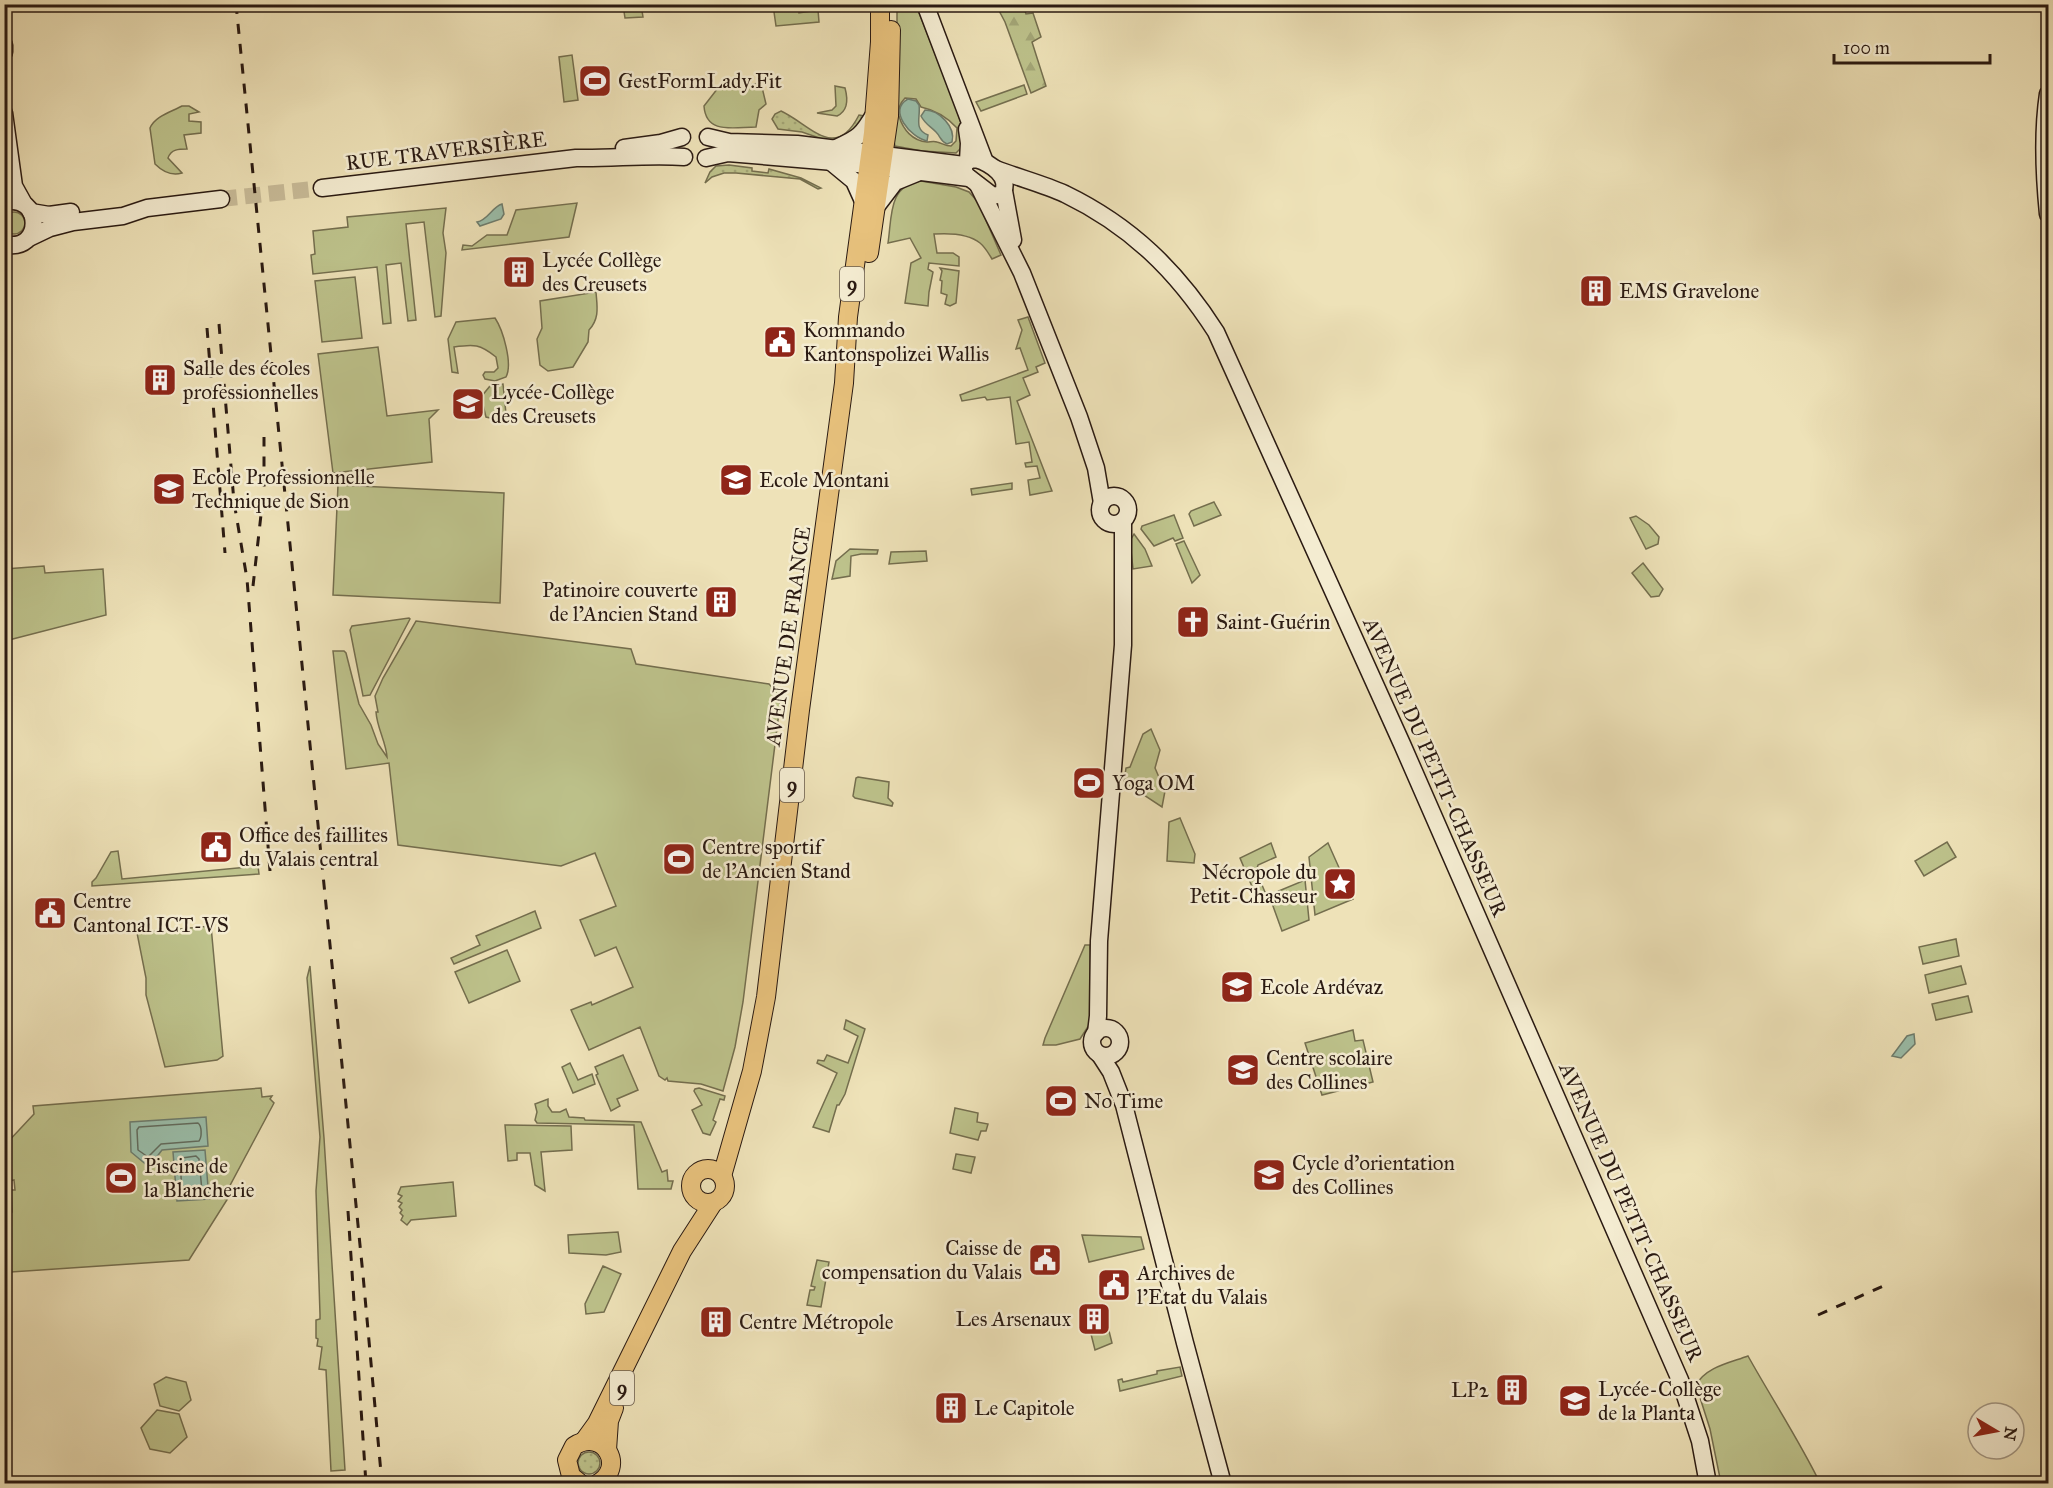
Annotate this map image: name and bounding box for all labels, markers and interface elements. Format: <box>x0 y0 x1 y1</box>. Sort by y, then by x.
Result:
scale bar <box>1834 27 1990 65</box>
text: 100 m <box>1843 37 1890 59</box>
sports icon: GestFormLady.Fit <box>577 63 613 99</box>
place label: GestFormLady.Fit <box>618 68 782 94</box>
street label: RUE TRAVERSIÈRE <box>344 125 548 176</box>
place label: Lycée Collège des Creusets <box>542 247 662 297</box>
building icon: Lycée Collège des Creusets <box>501 254 537 290</box>
road number: 9 <box>840 267 864 301</box>
building icon: EMS Gravelone <box>1578 273 1614 309</box>
place label: EMS Gravelone <box>1619 278 1759 304</box>
place label: Kommando Kantonspolizei Wallis <box>803 317 989 367</box>
public building icon: Kommando Kantonspolizei Wallis <box>762 324 798 360</box>
place label: Salle des écoles professionnelles <box>182 355 318 405</box>
building icon: Salle des écoles professionnelles <box>142 362 178 398</box>
place label: Lycée-Collège des Creusets <box>491 379 615 429</box>
school or university icon: Lycée-Collège des Creusets <box>450 386 486 422</box>
school or university icon: Ecole Montani <box>718 462 754 498</box>
place label: Ecole Professionnelle Technique de Sion <box>192 464 375 514</box>
place label: Ecole Montani <box>759 467 890 493</box>
school or university icon: Ecole Professionnelle Technique de Sion <box>151 471 187 507</box>
street label: AVENUE DE FRANCE <box>760 524 816 749</box>
place label: Patinoire couverte de l'Ancien Stand <box>542 577 698 627</box>
building icon: Patinoire couverte de l'Ancien Stand <box>703 584 739 620</box>
church icon: Saint-Guérin <box>1175 604 1211 640</box>
place label: Saint-Guérin <box>1216 609 1330 635</box>
street label: AVENUE DU PETIT-CHASSEUR <box>1357 613 1513 921</box>
sports icon: Yoga OM <box>1071 765 1107 801</box>
road number: 9 <box>780 768 804 802</box>
place label: Yoga OM <box>1112 770 1195 796</box>
place label: Office des faillites du Valais central <box>239 822 388 872</box>
public building icon: Office des faillites du Valais central <box>198 829 234 865</box>
place label: Centre sportif de l'Ancien Stand <box>702 834 851 884</box>
sports icon: Centre sportif de l'Ancien Stand <box>661 841 697 877</box>
place label: Nécropole du Petit-Chasseur <box>1190 859 1317 909</box>
place icon: Nécropole du Petit-Chasseur <box>1322 866 1358 902</box>
place label: Centre Cantonal ICT-VS <box>73 888 229 938</box>
public building icon: Centre Cantonal ICT-VS <box>32 895 68 931</box>
school or university icon: Ecole Ardévaz <box>1219 969 1255 1005</box>
place label: Ecole Ardévaz <box>1260 974 1383 1000</box>
place label: Centre scolaire des Collines <box>1266 1045 1393 1095</box>
school or university icon: Centre scolaire des Collines <box>1225 1052 1261 1088</box>
street label: AVENUE DU PETIT-CHASSEUR <box>1553 1058 1709 1366</box>
sports icon: No Time <box>1043 1083 1079 1119</box>
place label: No Time <box>1084 1088 1163 1114</box>
place label: Cycle d'orientation des Collines <box>1292 1150 1455 1200</box>
place label: Piscine de la Blancherie <box>144 1153 255 1203</box>
school or university icon: Cycle d'orientation des Collines <box>1251 1157 1287 1193</box>
sports icon: Piscine de la Blancherie <box>103 1160 139 1196</box>
place label: Caisse de compensation du Valais <box>822 1235 1022 1285</box>
public building icon: Caisse de compensation du Valais <box>1027 1242 1063 1278</box>
place label: Archives de l'Etat du Valais <box>1136 1260 1267 1310</box>
public building icon: Archives de l'Etat du Valais <box>1096 1267 1132 1303</box>
building icon: Les Arsenaux <box>1076 1301 1112 1337</box>
building icon: Centre Métropole <box>698 1304 734 1340</box>
place label: Les Arsenaux <box>955 1306 1072 1332</box>
place label: Centre Métropole <box>739 1309 894 1335</box>
road number: 9 <box>610 1371 634 1405</box>
building icon: LP2 <box>1494 1372 1530 1408</box>
place label: Lycée-Collège de la Planta <box>1598 1376 1722 1426</box>
place label: LP2 <box>1451 1377 1490 1403</box>
school or university icon: Lycée-Collège de la Planta <box>1557 1383 1593 1419</box>
building icon: Le Capitole <box>933 1390 969 1426</box>
place label: Le Capitole <box>974 1395 1075 1421</box>
north arrow <box>1966 1401 2026 1461</box>
text: N <box>2000 1425 2021 1442</box>

